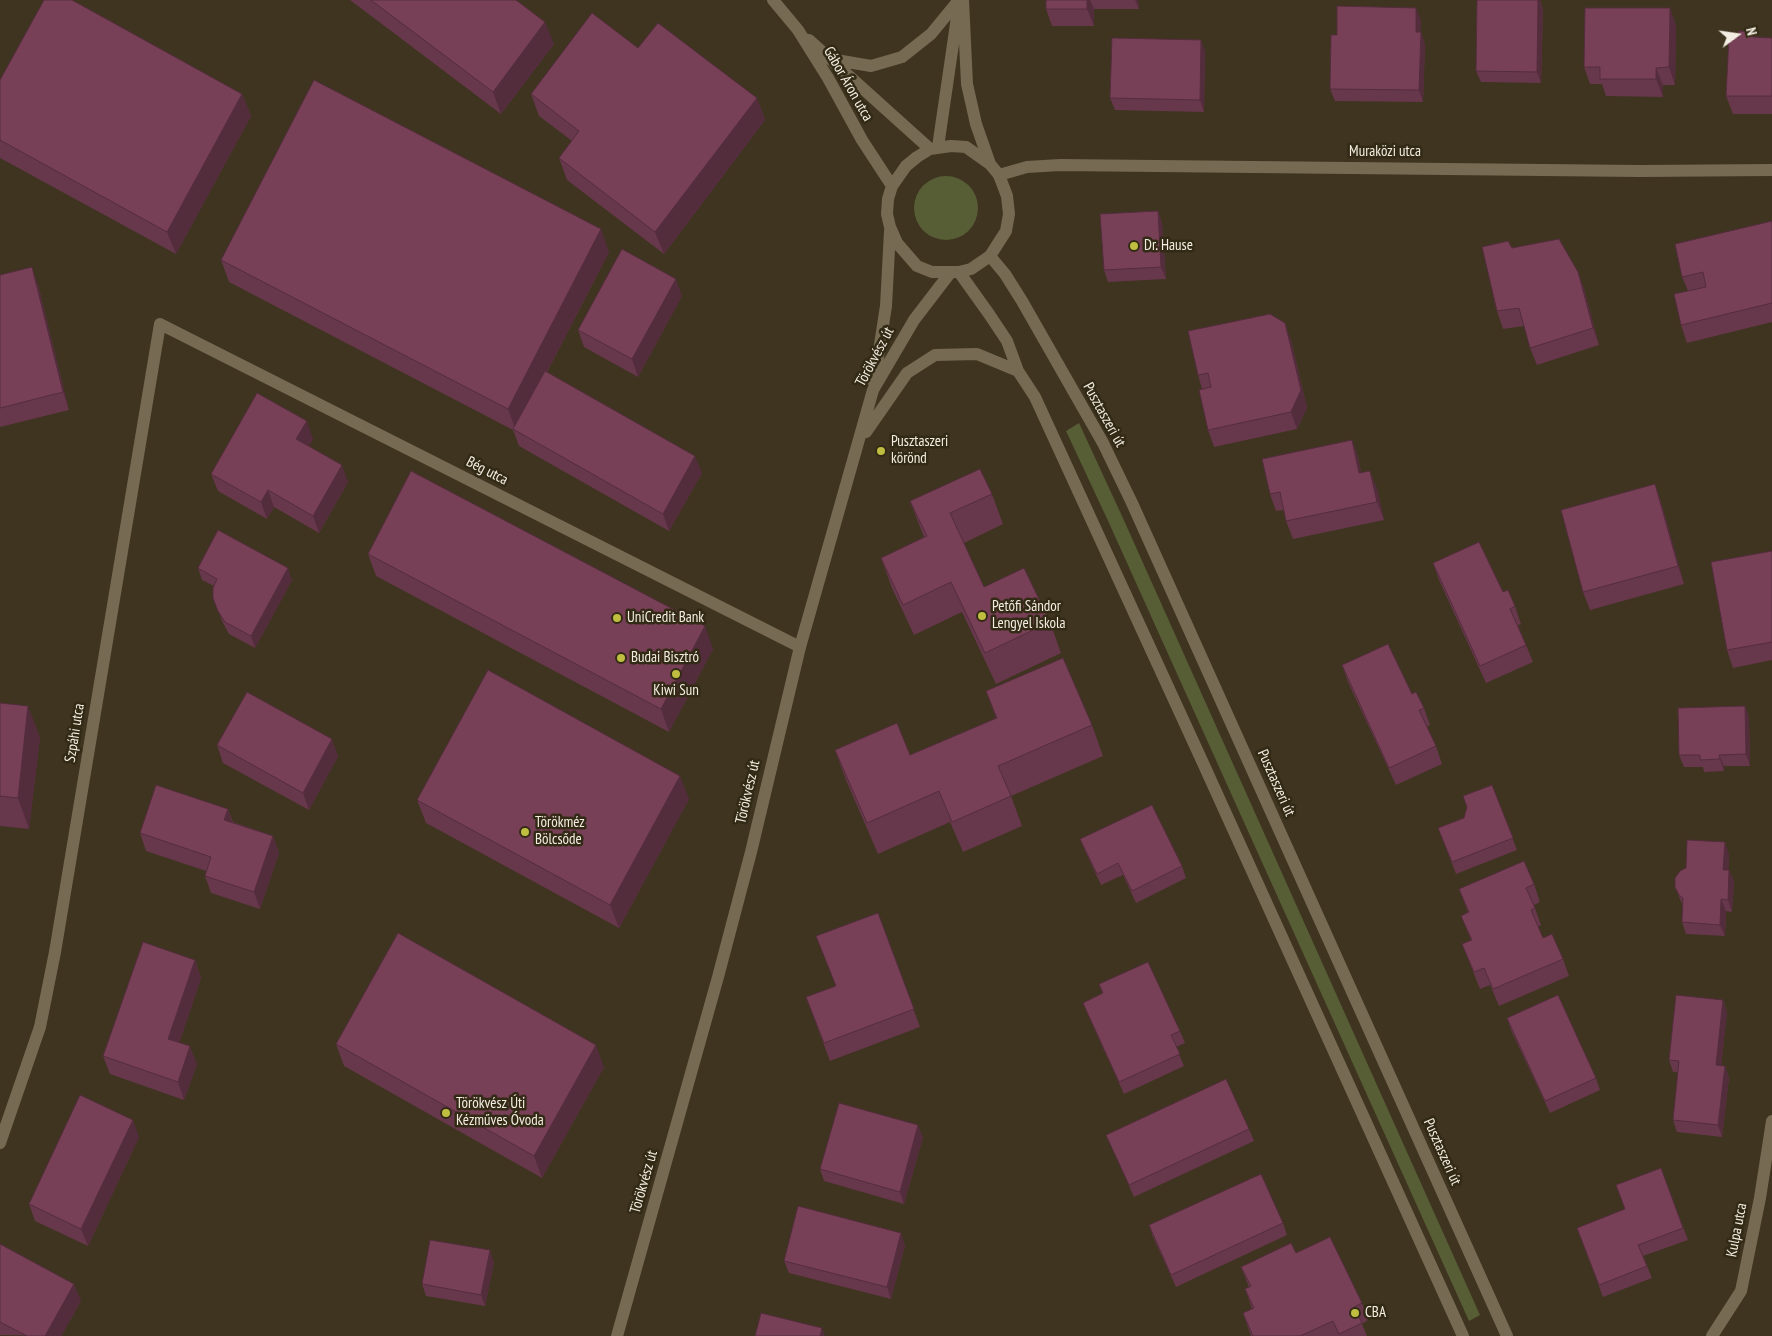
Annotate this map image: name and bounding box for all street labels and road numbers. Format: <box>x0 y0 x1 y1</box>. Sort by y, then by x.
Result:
street label: Gábor Áron utca <box>819 44 877 124</box>
street label: Muraközi utca <box>1349 143 1421 161</box>
street label: Törökvész út <box>852 324 898 390</box>
street label: Pusztaszeri út <box>1079 380 1129 450</box>
street label: Bég utca <box>463 453 511 489</box>
street label: Szpáhi utca <box>61 702 89 764</box>
street label: Pusztaszeri út <box>1253 747 1299 819</box>
street label: Törökvész út <box>732 758 764 826</box>
street label: Pusztaszeri út <box>1419 1116 1465 1188</box>
street label: Törökvész út <box>626 1148 662 1216</box>
street label: Kulpa utca <box>1723 1201 1751 1259</box>

